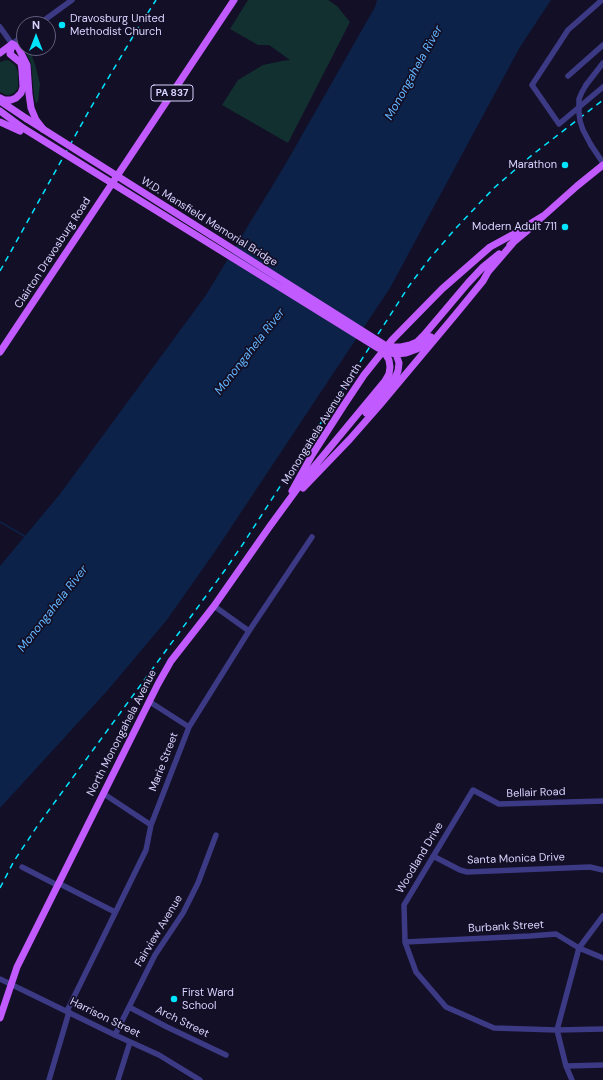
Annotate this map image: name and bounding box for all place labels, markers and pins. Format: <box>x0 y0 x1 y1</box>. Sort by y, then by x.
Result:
place label: Dravosburg United Methodist Church <box>70 12 165 38</box>
marker: Dravosburg United Methodist Church <box>57 20 67 30</box>
place label: Marathon <box>508 158 557 172</box>
marker: Marathon <box>560 160 570 170</box>
place label: Modern Adult 711 <box>472 220 557 234</box>
marker: Modern Adult 711 <box>560 222 570 232</box>
place label: First Ward School <box>182 986 234 1012</box>
marker: First Ward School <box>169 994 179 1004</box>

